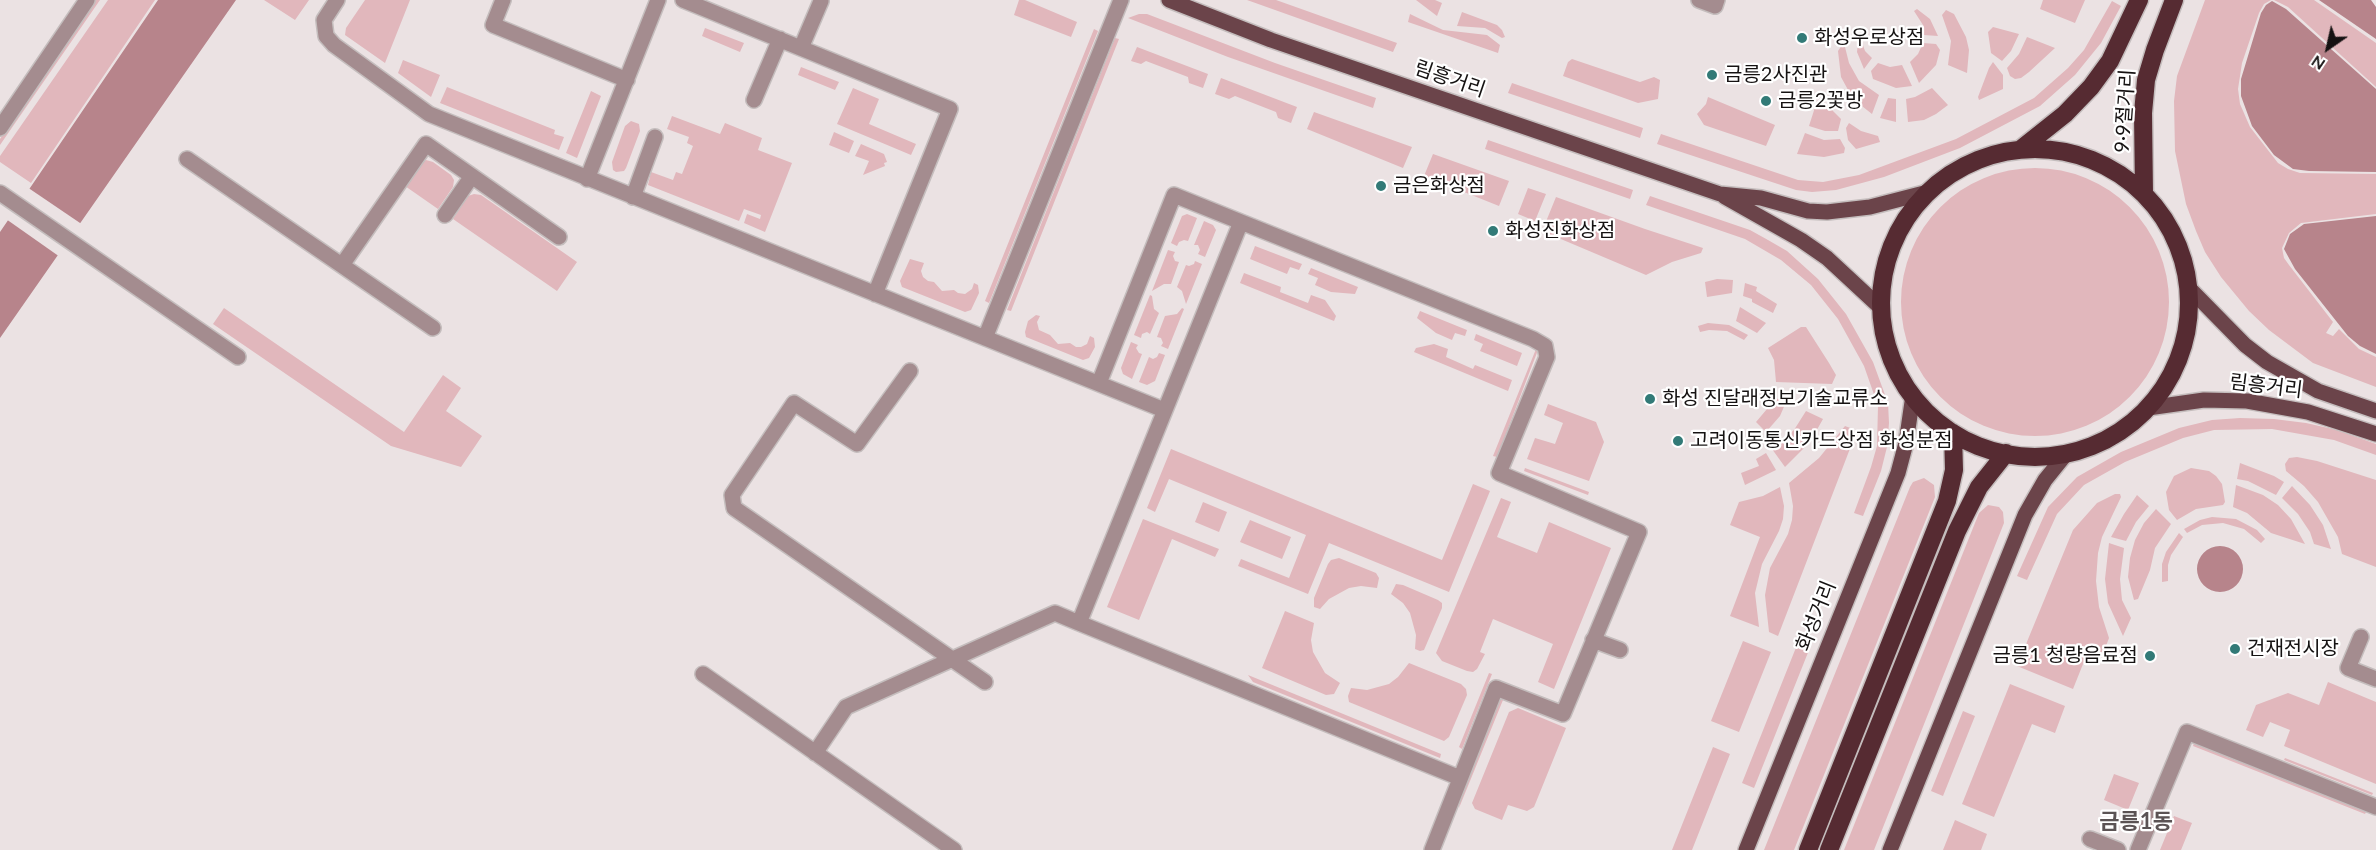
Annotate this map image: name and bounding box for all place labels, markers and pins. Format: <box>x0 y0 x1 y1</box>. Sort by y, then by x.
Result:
place label: 화성우로상점 <box>1814 26 1924 50</box>
marker: 화성우로상점 <box>1795 31 1809 45</box>
place label: 금릉2사진관 <box>1724 63 1828 87</box>
marker: 금릉2사진관 <box>1705 68 1719 82</box>
place label: 금릉2꽃방 <box>1778 89 1863 113</box>
marker: 금릉2꽃방 <box>1759 94 1773 108</box>
place label: 금은화상점 <box>1393 174 1485 198</box>
marker: 금은화상점 <box>1374 179 1388 193</box>
place label: 화성진화상점 <box>1505 219 1615 243</box>
marker: 화성진화상점 <box>1486 224 1500 238</box>
place label: 화성 진달래정보기술교류소 <box>1662 387 1888 411</box>
marker: 화성 진달래정보기술교류소 <box>1643 392 1657 406</box>
place label: 고려이동통신카드상점 화성분점 <box>1690 429 1953 453</box>
marker: 고려이동통신카드상점 화성분점 <box>1671 434 1685 448</box>
place label: 건재전시장 <box>2247 637 2339 661</box>
marker: 건재전시장 <box>2228 642 2242 656</box>
place label: 금릉1 청량음료점 <box>1992 644 2138 668</box>
marker: 금릉1 청량음료점 <box>2143 649 2157 663</box>

